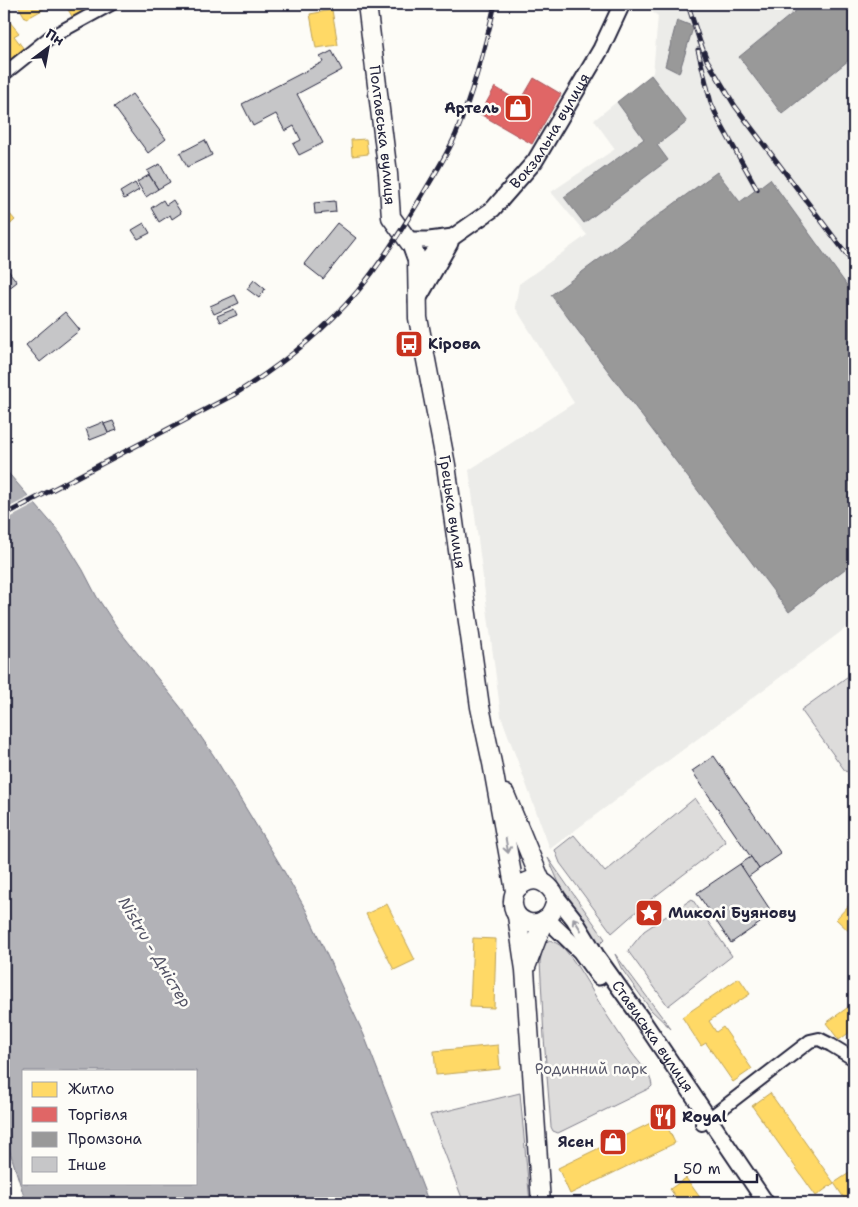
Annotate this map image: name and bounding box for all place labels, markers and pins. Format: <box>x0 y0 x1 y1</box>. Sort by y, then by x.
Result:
shop icon: Артель <box>503 93 533 123</box>
place label: Артель <box>444 98 499 118</box>
bus stop icon: Кірова <box>394 329 424 359</box>
place label: Кірова <box>428 334 481 354</box>
place icon: Миколі Буянову <box>634 898 664 928</box>
place label: Миколі Буянову <box>668 903 796 923</box>
restaurant icon: Royal <box>648 1102 678 1132</box>
place label: Royal <box>682 1107 727 1127</box>
shop icon: Ясен <box>598 1127 628 1157</box>
place label: Ясен <box>558 1132 594 1152</box>

